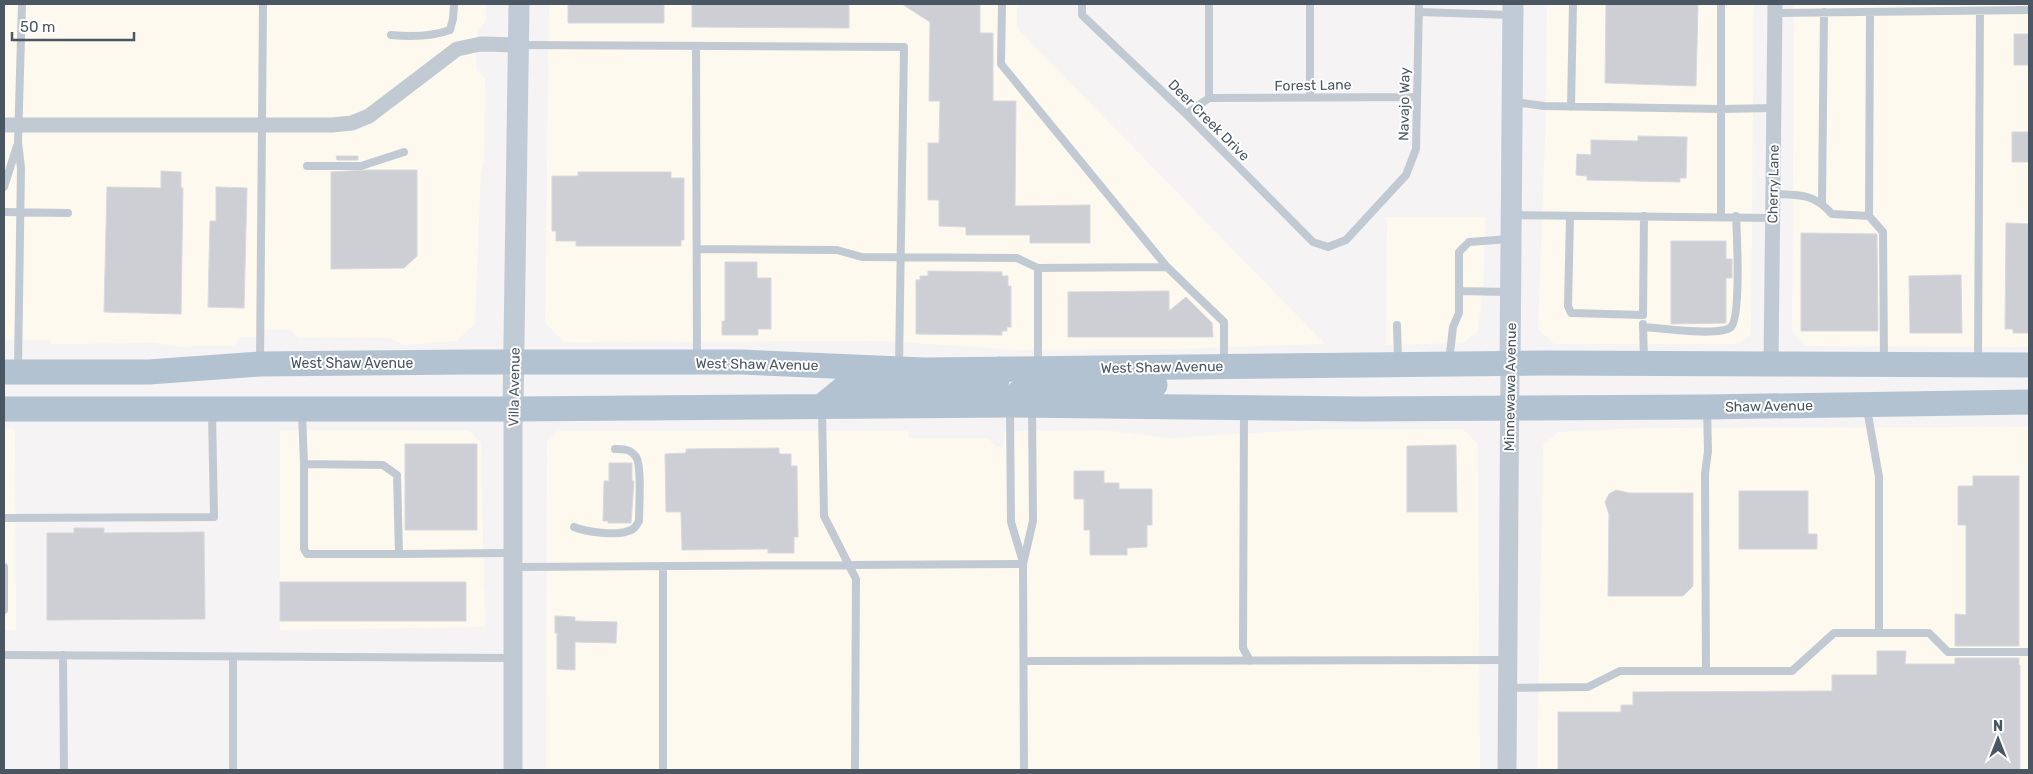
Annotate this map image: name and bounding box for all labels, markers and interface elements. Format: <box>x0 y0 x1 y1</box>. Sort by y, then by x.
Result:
scale bar <box>12 10 135 42</box>
text: 50 m <box>20 18 55 36</box>
street label: Navajo Way <box>1395 67 1414 141</box>
street label: Deer Creek Drive <box>1164 76 1253 165</box>
street label: Forest Lane <box>1274 76 1352 95</box>
street label: Cherry Lane <box>1764 144 1783 224</box>
street label: Minnewawa Avenue <box>1501 322 1520 451</box>
street label: Villa Avenue <box>505 347 524 427</box>
street label: West Shaw Avenue <box>291 355 414 372</box>
street label: West Shaw Avenue <box>695 355 819 374</box>
street label: West Shaw Avenue <box>1101 358 1224 377</box>
street label: Shaw Avenue <box>1725 397 1813 416</box>
north arrow <box>1973 714 2023 764</box>
text: N <box>1993 718 2003 735</box>

